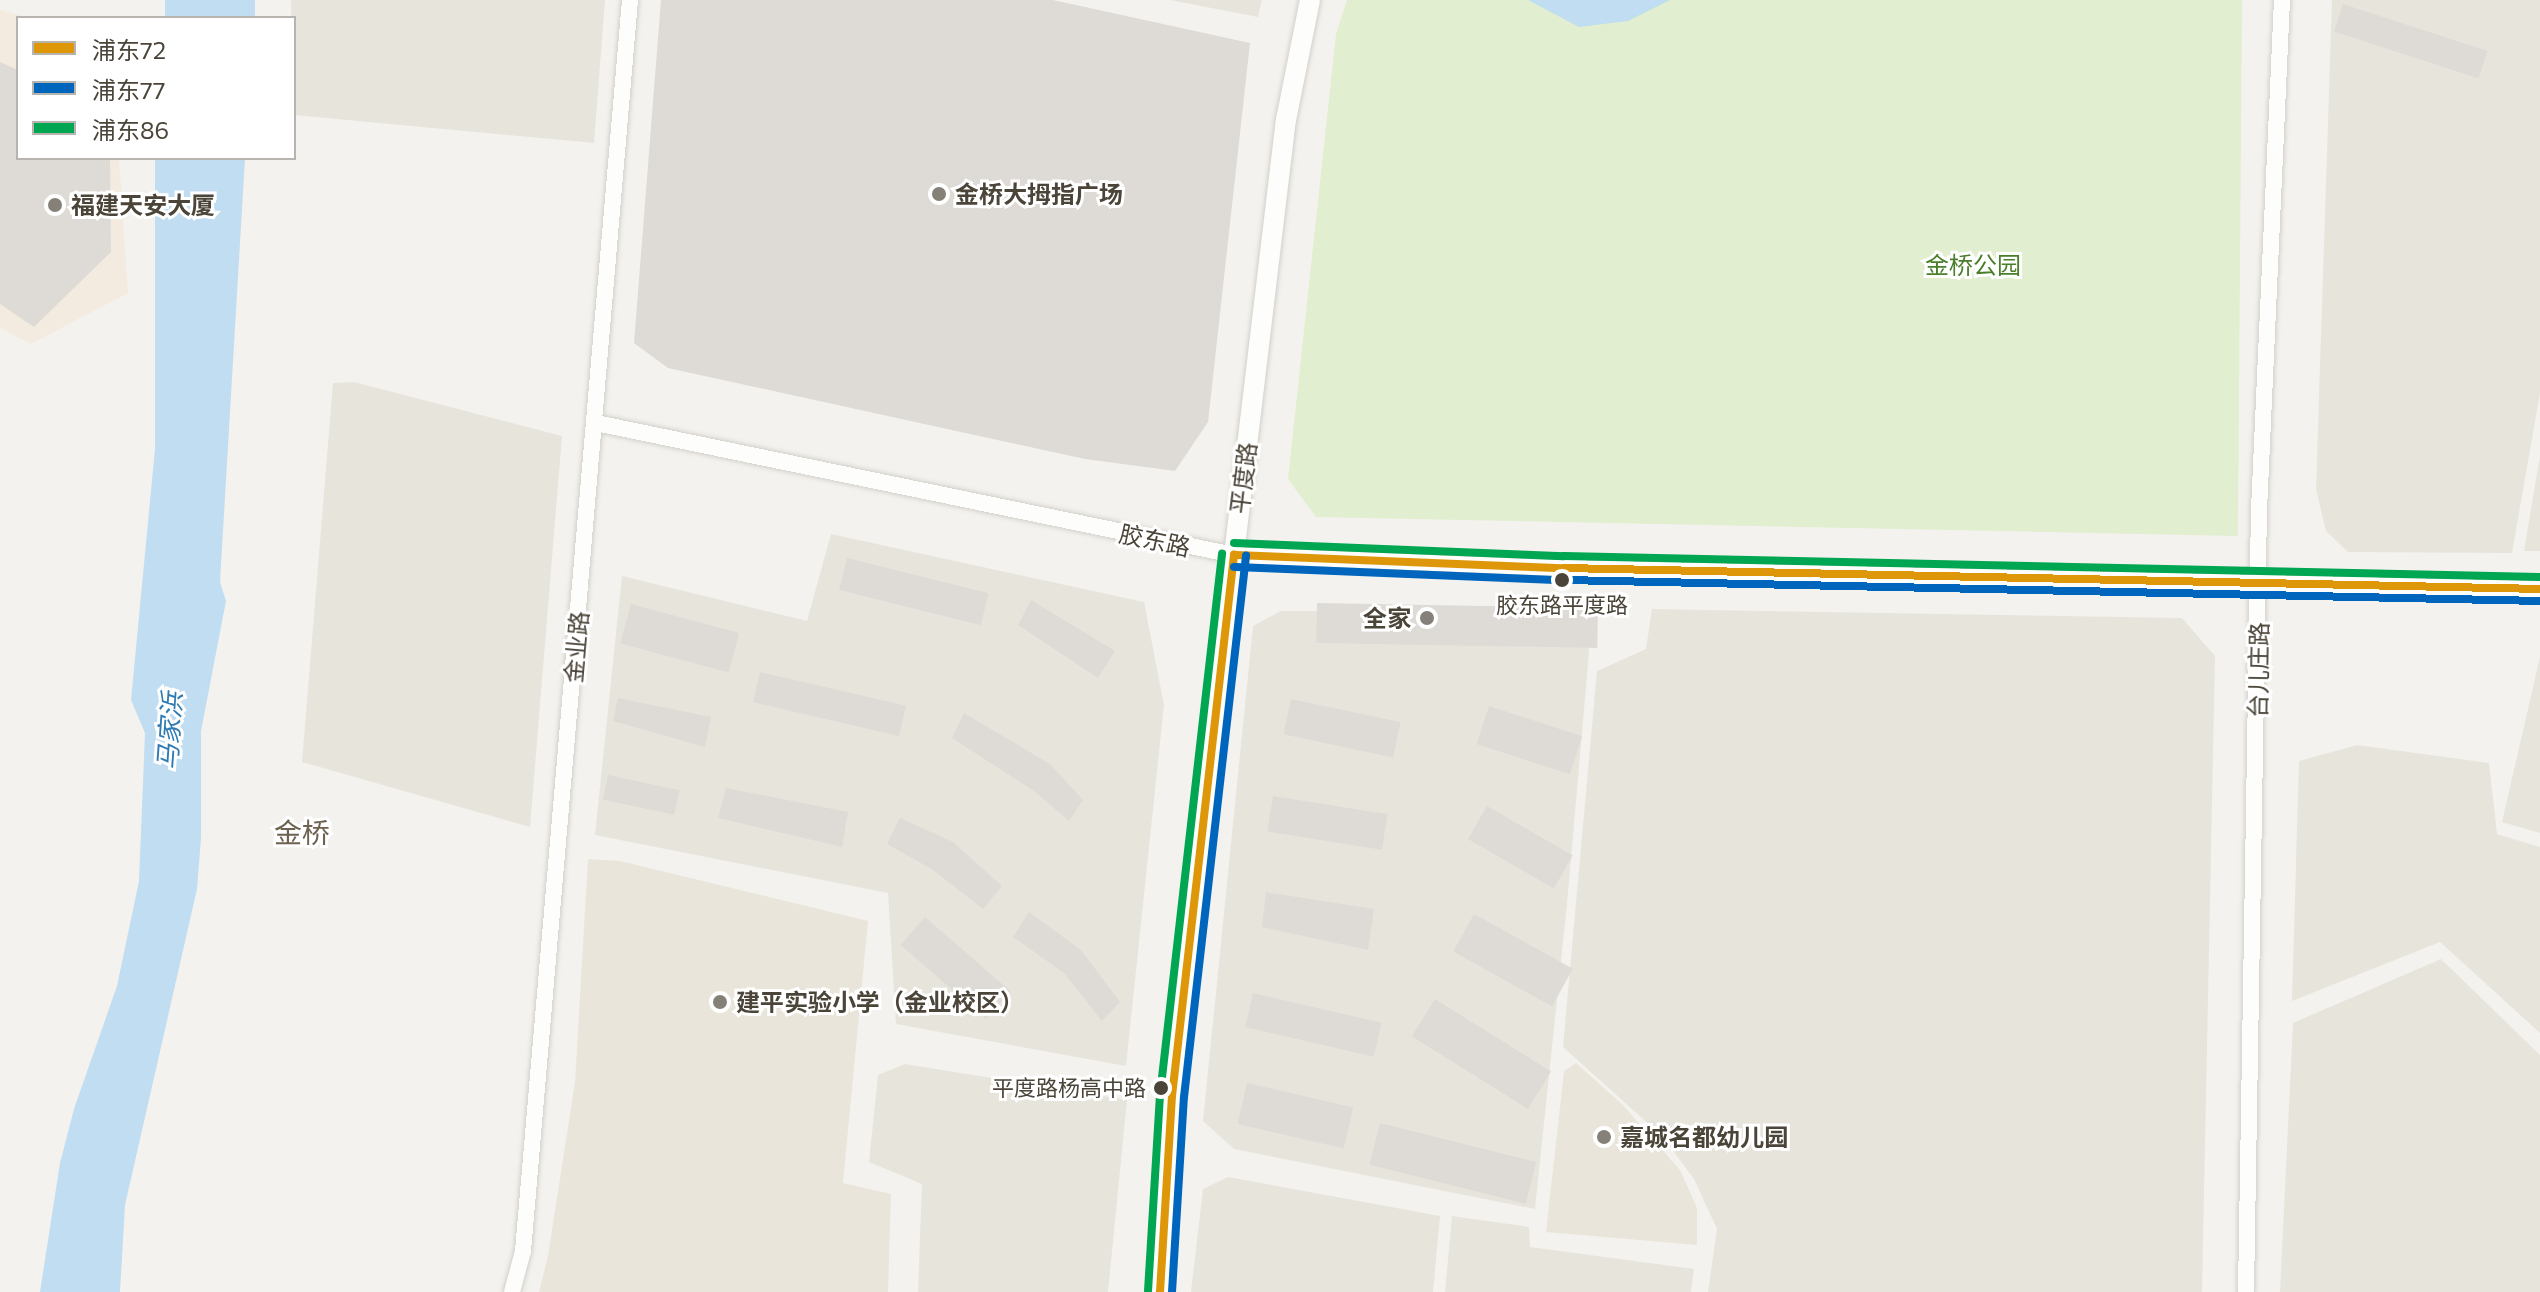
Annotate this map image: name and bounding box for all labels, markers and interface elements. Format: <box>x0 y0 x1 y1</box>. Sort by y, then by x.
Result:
legend <box>16 16 296 160</box>
text: 浦东72 <box>92 35 166 64</box>
text: 浦东77 <box>92 75 165 104</box>
text: 浦东86 <box>92 115 169 144</box>
place label: 金桥大拇指广场 <box>955 180 1123 208</box>
marker: 金桥大拇指广场 <box>930 185 948 203</box>
place label: 福建天安大厦 <box>71 191 215 219</box>
marker: 福建天安大厦 <box>46 196 64 214</box>
park label: 金桥公园 <box>1925 251 2021 279</box>
street label: 平度路 <box>1224 441 1262 515</box>
street label: 胶东路 <box>1117 518 1193 562</box>
marker: 胶东路平度路 <box>1554 572 1570 588</box>
place label: 胶东路平度路 <box>1496 592 1628 618</box>
place label: 全家 <box>1363 604 1411 632</box>
marker: 全家 <box>1418 609 1436 627</box>
street label: 金业路 <box>559 610 593 684</box>
street label: 台儿庄路 <box>2243 622 2273 718</box>
water label: 马家浜 <box>151 691 187 771</box>
district label: 金桥 <box>274 815 330 849</box>
place label: 建平实验小学（金业校区） <box>736 988 1024 1016</box>
marker: 建平实验小学（金业校区） <box>711 993 729 1011</box>
place label: 平度路杨高中路 <box>992 1075 1146 1101</box>
marker: 平度路杨高中路 <box>1153 1080 1169 1096</box>
place label: 嘉城名都幼儿园 <box>1620 1123 1788 1151</box>
marker: 嘉城名都幼儿园 <box>1595 1128 1613 1146</box>

